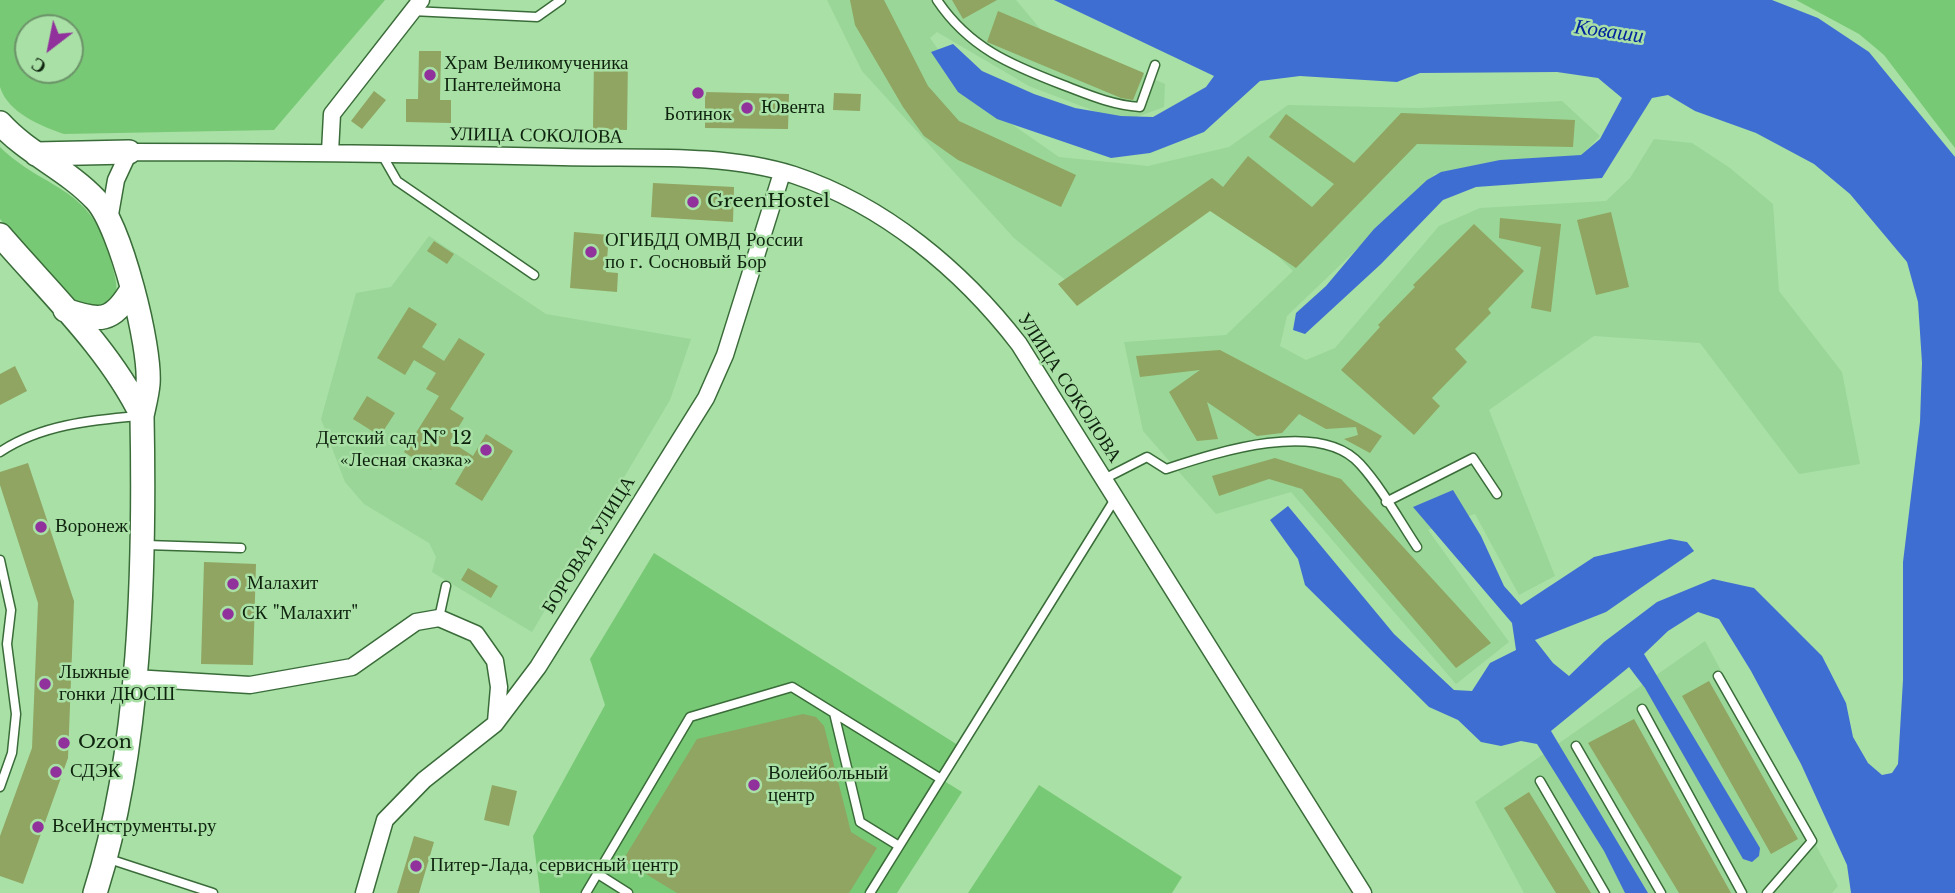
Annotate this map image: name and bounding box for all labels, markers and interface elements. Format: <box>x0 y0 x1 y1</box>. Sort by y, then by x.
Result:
north arrow <box>14 14 84 84</box>
water label: Коваши <box>1573 15 1645 49</box>
text: С <box>27 52 51 79</box>
place label: Храм Великомученика Пантелеймона <box>444 53 629 97</box>
marker: Храм Великомученика Пантелеймона <box>422 67 438 83</box>
marker: Ботинок <box>690 85 706 101</box>
place label: Ювента <box>761 97 825 119</box>
marker: Ювента <box>739 100 755 116</box>
place label: Ботинок <box>664 104 732 126</box>
street label: УЛИЦА СОКОЛОВА <box>449 123 623 149</box>
place label: GreenHostel <box>707 191 830 213</box>
marker: GreenHostel <box>685 194 701 210</box>
place label: ОГИБДД ОМВД России по г. Сосновый Бор <box>605 230 803 274</box>
marker: ОГИБДД ОМВД России по г. Сосновый Бор <box>583 244 599 260</box>
street label: УЛИЦА СОКОЛОВА <box>1012 309 1126 467</box>
place label: Детский сад № 12 «Лесная сказка» <box>316 428 472 472</box>
marker: Детский сад № 12 «Лесная сказка» <box>478 442 494 458</box>
street label: БОРОВАЯ УЛИЦА <box>538 472 640 618</box>
place label: Воронеж <box>55 516 128 538</box>
marker: Воронеж <box>33 519 49 535</box>
place label: Малахит <box>247 573 318 595</box>
marker: Малахит <box>225 576 241 592</box>
place label: СК "Малахит" <box>242 603 358 625</box>
marker: СК "Малахит" <box>220 606 236 622</box>
place label: Лыжные гонки ДЮСШ <box>59 662 175 706</box>
marker: Лыжные гонки ДЮСШ <box>37 676 53 692</box>
place label: Ozon <box>78 732 132 754</box>
marker: Ozon <box>56 735 72 751</box>
place label: СДЭК <box>70 761 120 783</box>
place label: Волейбольный центр <box>768 763 888 807</box>
marker: СДЭК <box>48 764 64 780</box>
marker: Волейбольный центр <box>746 777 762 793</box>
place label: ВсеИнструменты.ру <box>52 816 217 838</box>
marker: ВсеИнструменты.ру <box>30 819 46 835</box>
place label: Питер-Лада, сервисный центр <box>430 855 679 877</box>
marker: Питер-Лада, сервисный центр <box>408 858 424 874</box>

